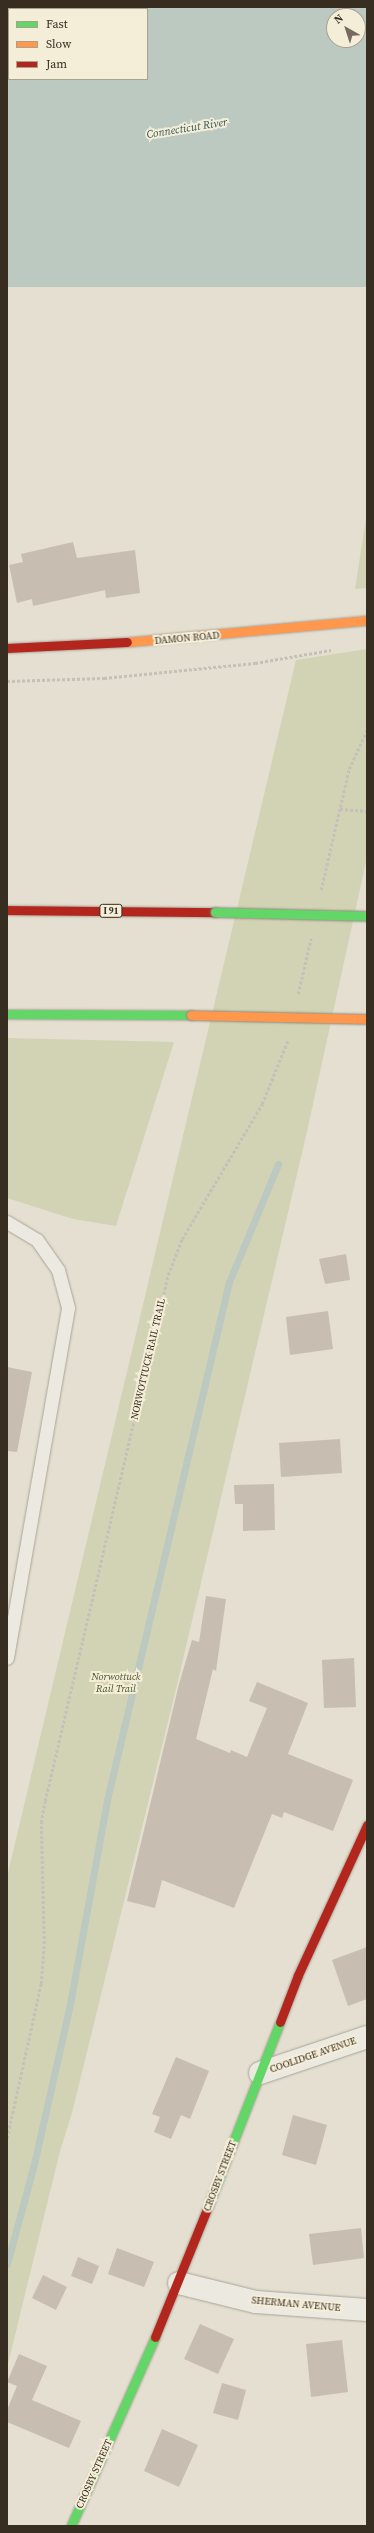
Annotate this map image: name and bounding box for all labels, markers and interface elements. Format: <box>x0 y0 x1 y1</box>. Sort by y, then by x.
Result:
legend <box>8 8 148 80</box>
north arrow <box>326 8 366 48</box>
text: N <box>331 11 347 27</box>
text: Fast <box>46 16 68 32</box>
text: Slow <box>46 36 71 52</box>
text: Jam <box>46 56 67 72</box>
water label: Connecticut River <box>146 116 228 142</box>
street label: DAMON ROAD <box>154 629 220 647</box>
road number: I 91 <box>99 904 123 918</box>
street label: NORWOTTUCK RAIL TRAIL <box>128 1297 168 1421</box>
park label: Norwottuck Rail Trail <box>91 1670 141 1694</box>
street label: COOLIDGE AVENUE <box>268 2035 358 2075</box>
street label: CROSBY STREET <box>201 2139 239 2213</box>
street label: SHERMAN AVENUE <box>251 2294 341 2314</box>
street label: CROSBY STREET <box>73 2437 115 2511</box>

